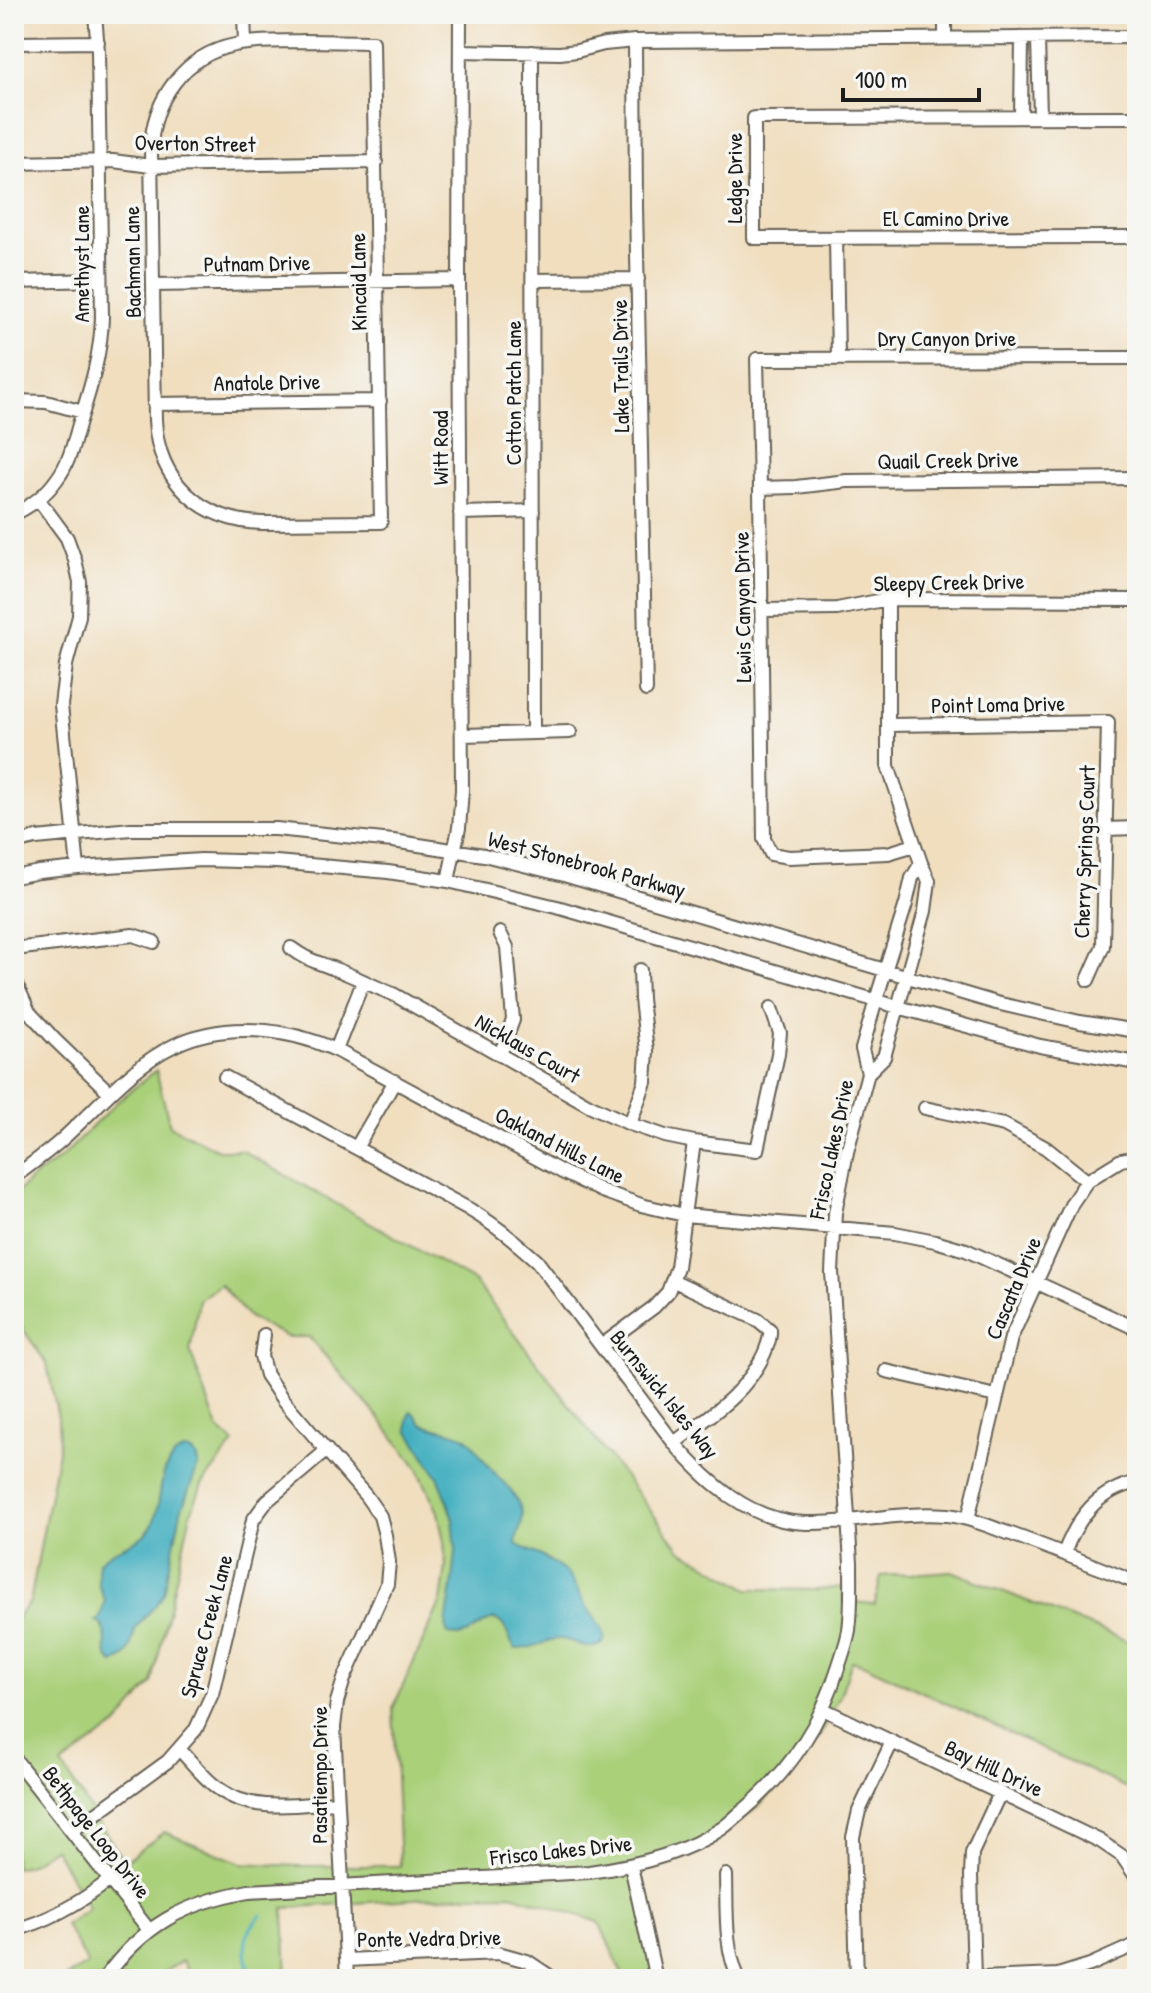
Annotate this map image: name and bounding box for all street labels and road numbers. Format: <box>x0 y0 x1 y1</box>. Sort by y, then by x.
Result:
street label: Overton Street <box>134 127 256 159</box>
street label: Ledge Drive <box>719 132 749 223</box>
street label: El Camino Drive <box>883 203 1009 233</box>
street label: Amethyst Lane <box>66 205 96 323</box>
street label: Bachman Lane <box>116 206 148 318</box>
street label: Kincaid Lane <box>342 233 374 331</box>
street label: Putnam Drive <box>203 247 311 279</box>
street label: Lake Trails Drive <box>604 299 636 433</box>
street label: Cotton Patch Lane <box>498 320 528 466</box>
street label: Dry Canyon Drive <box>878 323 1016 353</box>
street label: Anatole Drive <box>213 366 321 398</box>
street label: Witt Road <box>425 410 455 485</box>
street label: Quail Creek Drive <box>877 444 1019 476</box>
street label: Lewis Canyon Drive <box>726 531 758 683</box>
street label: Sleepy Creek Drive <box>873 566 1025 598</box>
street label: Point Loma Drive <box>931 688 1066 720</box>
street label: Cherry Springs Court <box>1066 764 1102 939</box>
street label: West Stonebrook Parkway <box>485 823 689 905</box>
street label: Nicklaus Court <box>470 1006 586 1090</box>
street label: Frisco Lakes Drive <box>801 1076 861 1223</box>
street label: Oakland Hills Lane <box>490 1099 630 1191</box>
street label: Cascata Drive <box>978 1232 1048 1344</box>
street label: Burnswick Isles Way <box>604 1323 726 1465</box>
street label: Spruce Creek Lane <box>173 1551 240 1701</box>
street label: Pasatiempo Drive <box>304 1706 334 1844</box>
street label: Bay Hill Drive <box>940 1732 1048 1804</box>
street label: Bethpage Loop Drive <box>36 1760 158 1905</box>
street label: Frisco Lakes Drive <box>488 1828 634 1872</box>
street label: Ponte Vedra Drive <box>357 1922 502 1954</box>

